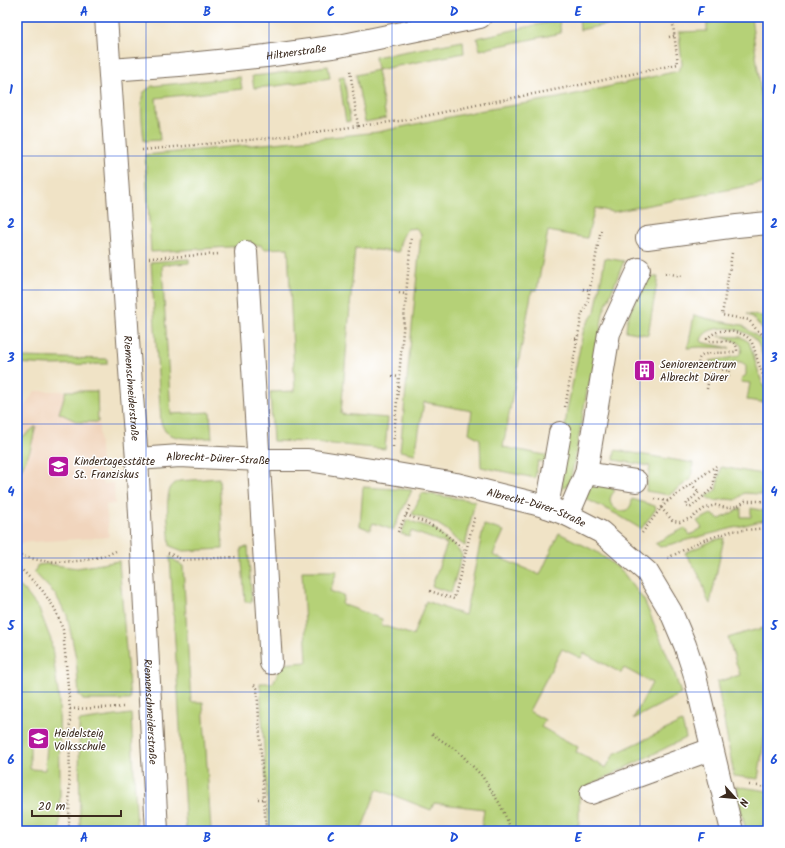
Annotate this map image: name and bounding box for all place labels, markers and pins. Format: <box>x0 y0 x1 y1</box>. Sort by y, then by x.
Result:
place label: Seniorenzentrum Albrecht Dürer <box>660 356 737 387</box>
building icon: Seniorenzentrum Albrecht Dürer <box>631 357 657 383</box>
place label: Kindertagesstätte St. Franziskus <box>74 453 155 484</box>
school or university icon: Kindertagesstätte St. Franziskus <box>46 454 72 480</box>
place label: Heidelsteig Volksschule <box>54 725 106 756</box>
school or university icon: Heidelsteig Volksschule <box>25 726 51 752</box>

